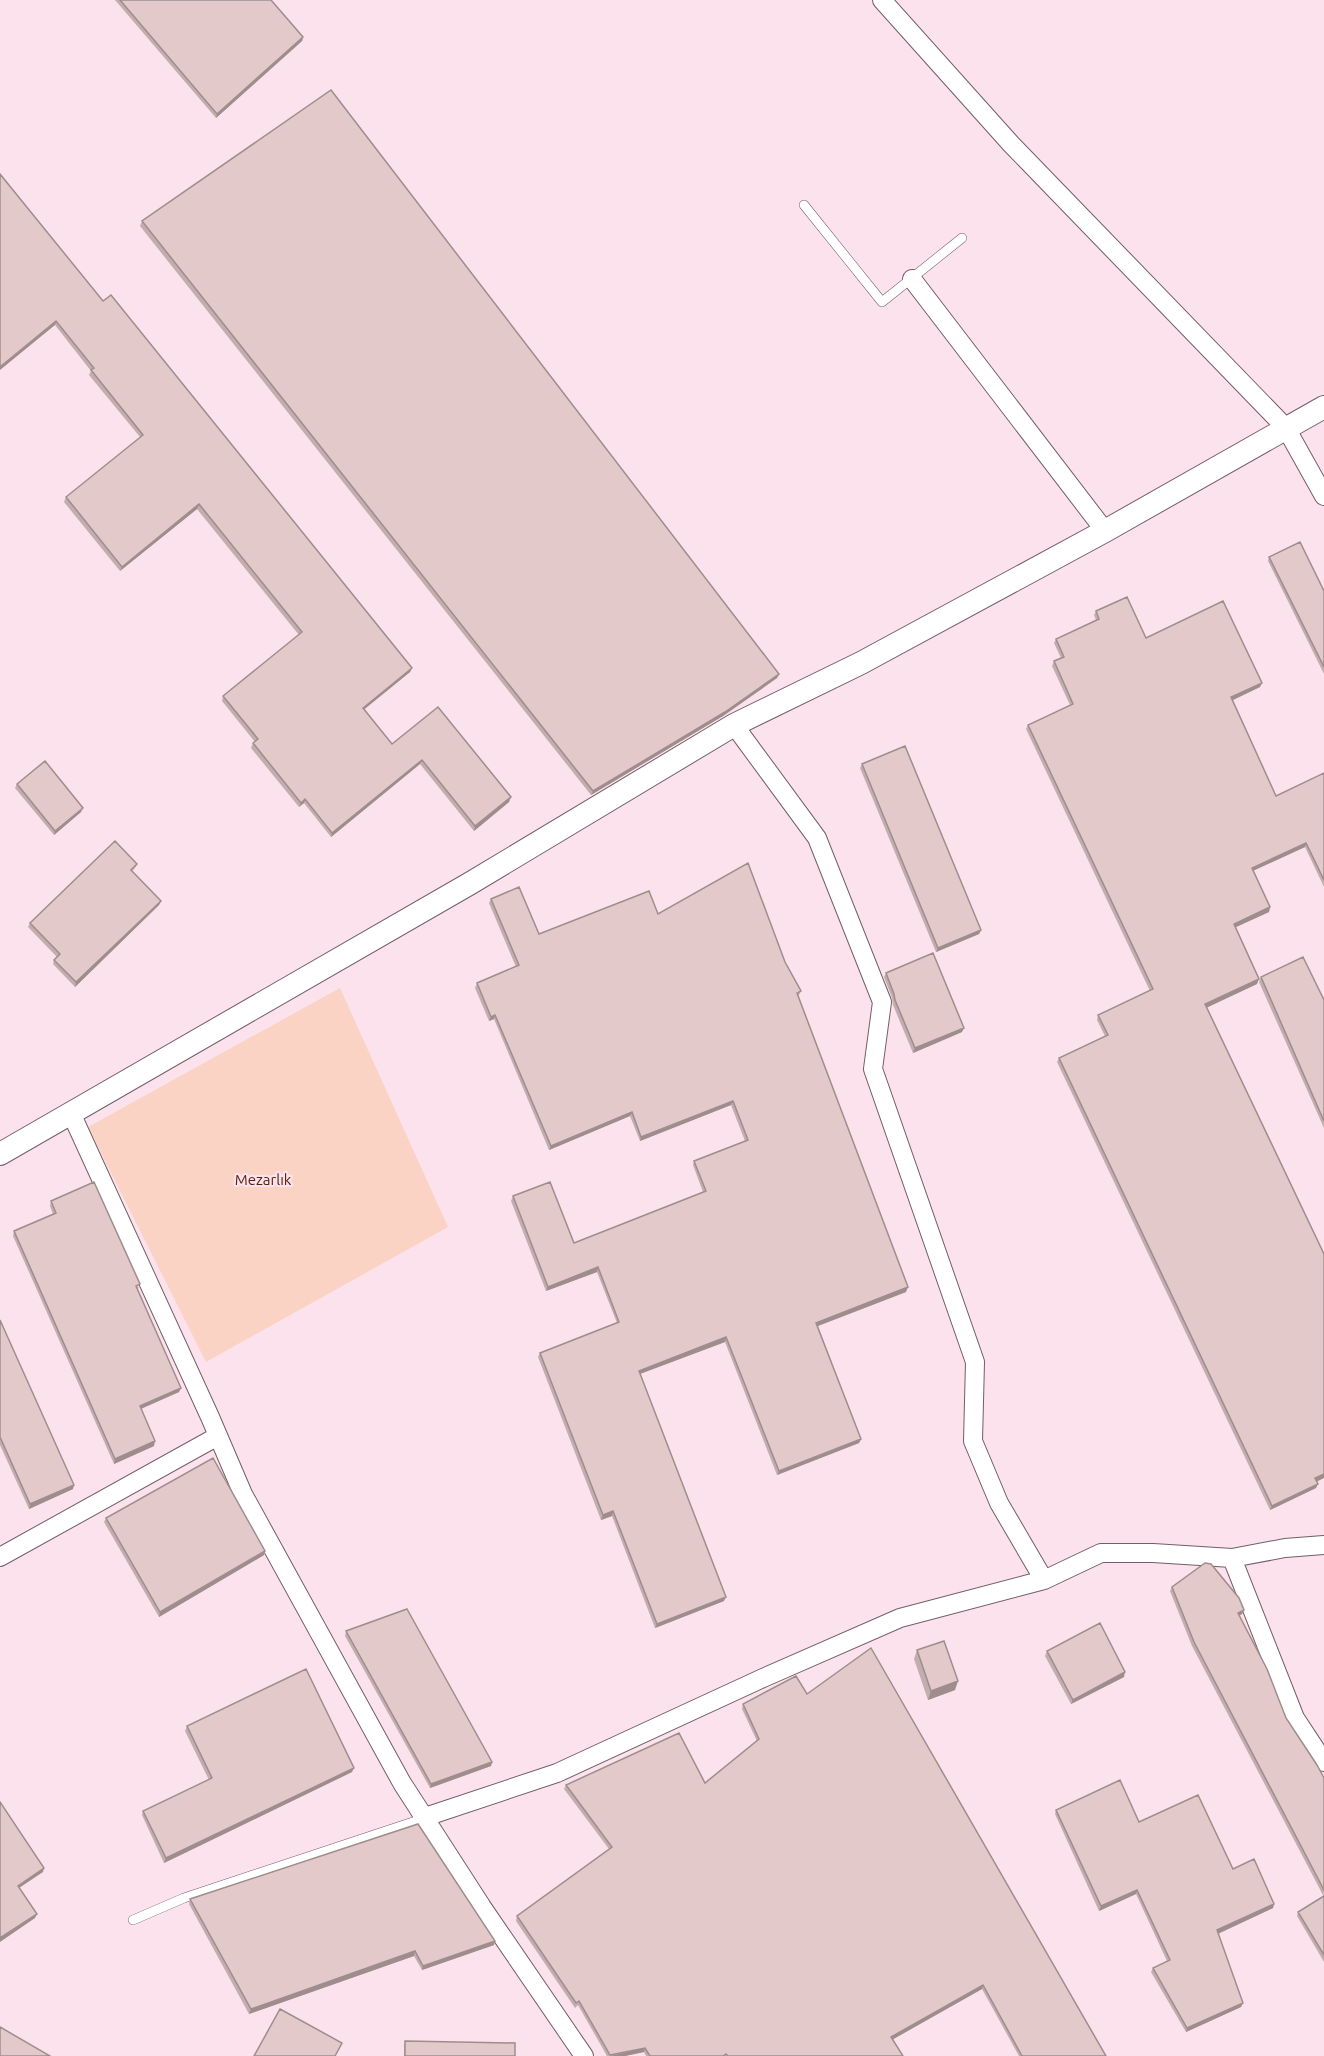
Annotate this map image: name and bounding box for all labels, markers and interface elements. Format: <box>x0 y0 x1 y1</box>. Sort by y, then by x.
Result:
park label: Mezarlık <box>235 1171 292 1188</box>

